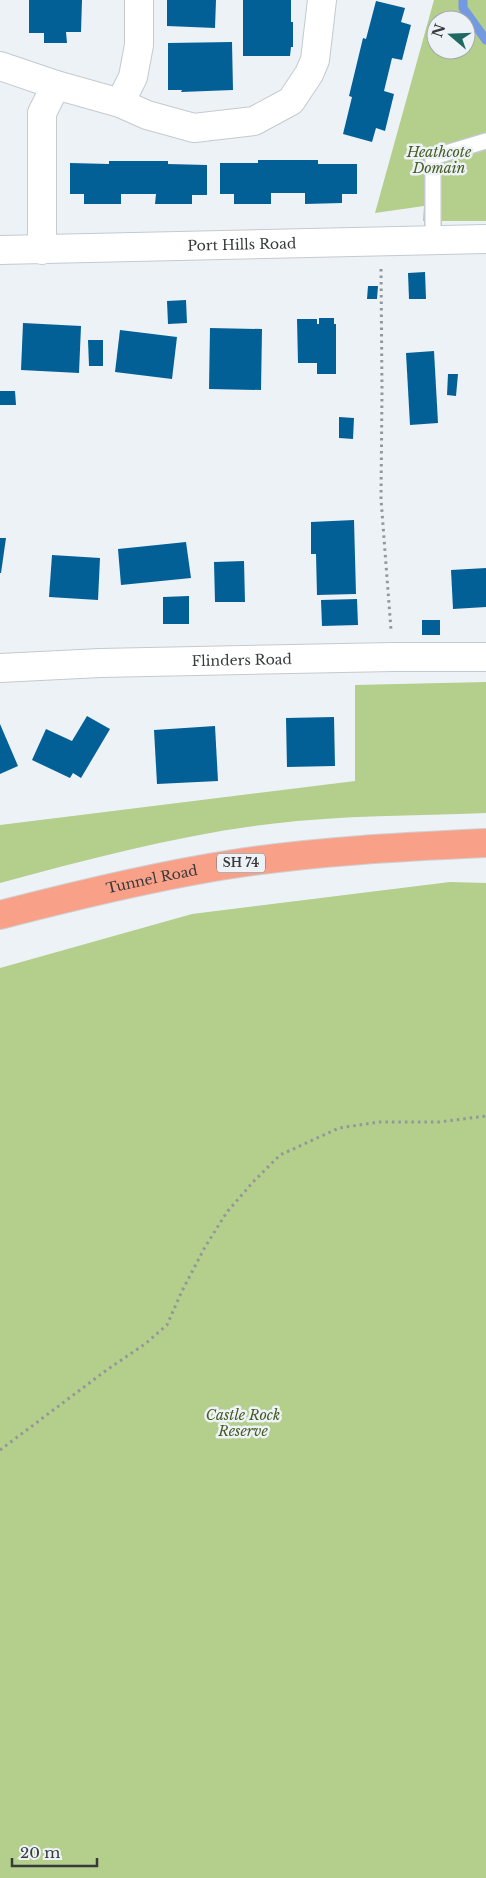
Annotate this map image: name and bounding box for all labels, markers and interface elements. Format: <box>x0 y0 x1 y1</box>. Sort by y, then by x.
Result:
north arrow <box>426 10 476 60</box>
text: N <box>428 22 449 40</box>
park label: Heathcote Domain <box>406 143 472 177</box>
street label: Port Hills Road <box>187 234 297 255</box>
street label: Flinders Road <box>192 650 293 670</box>
road number: SH 74 <box>217 854 265 872</box>
street label: Tunnel Road <box>104 861 200 898</box>
park label: Castle Rock Reserve <box>206 1406 280 1440</box>
scale bar <box>12 1836 98 1868</box>
text: 20 m <box>20 1843 60 1862</box>

